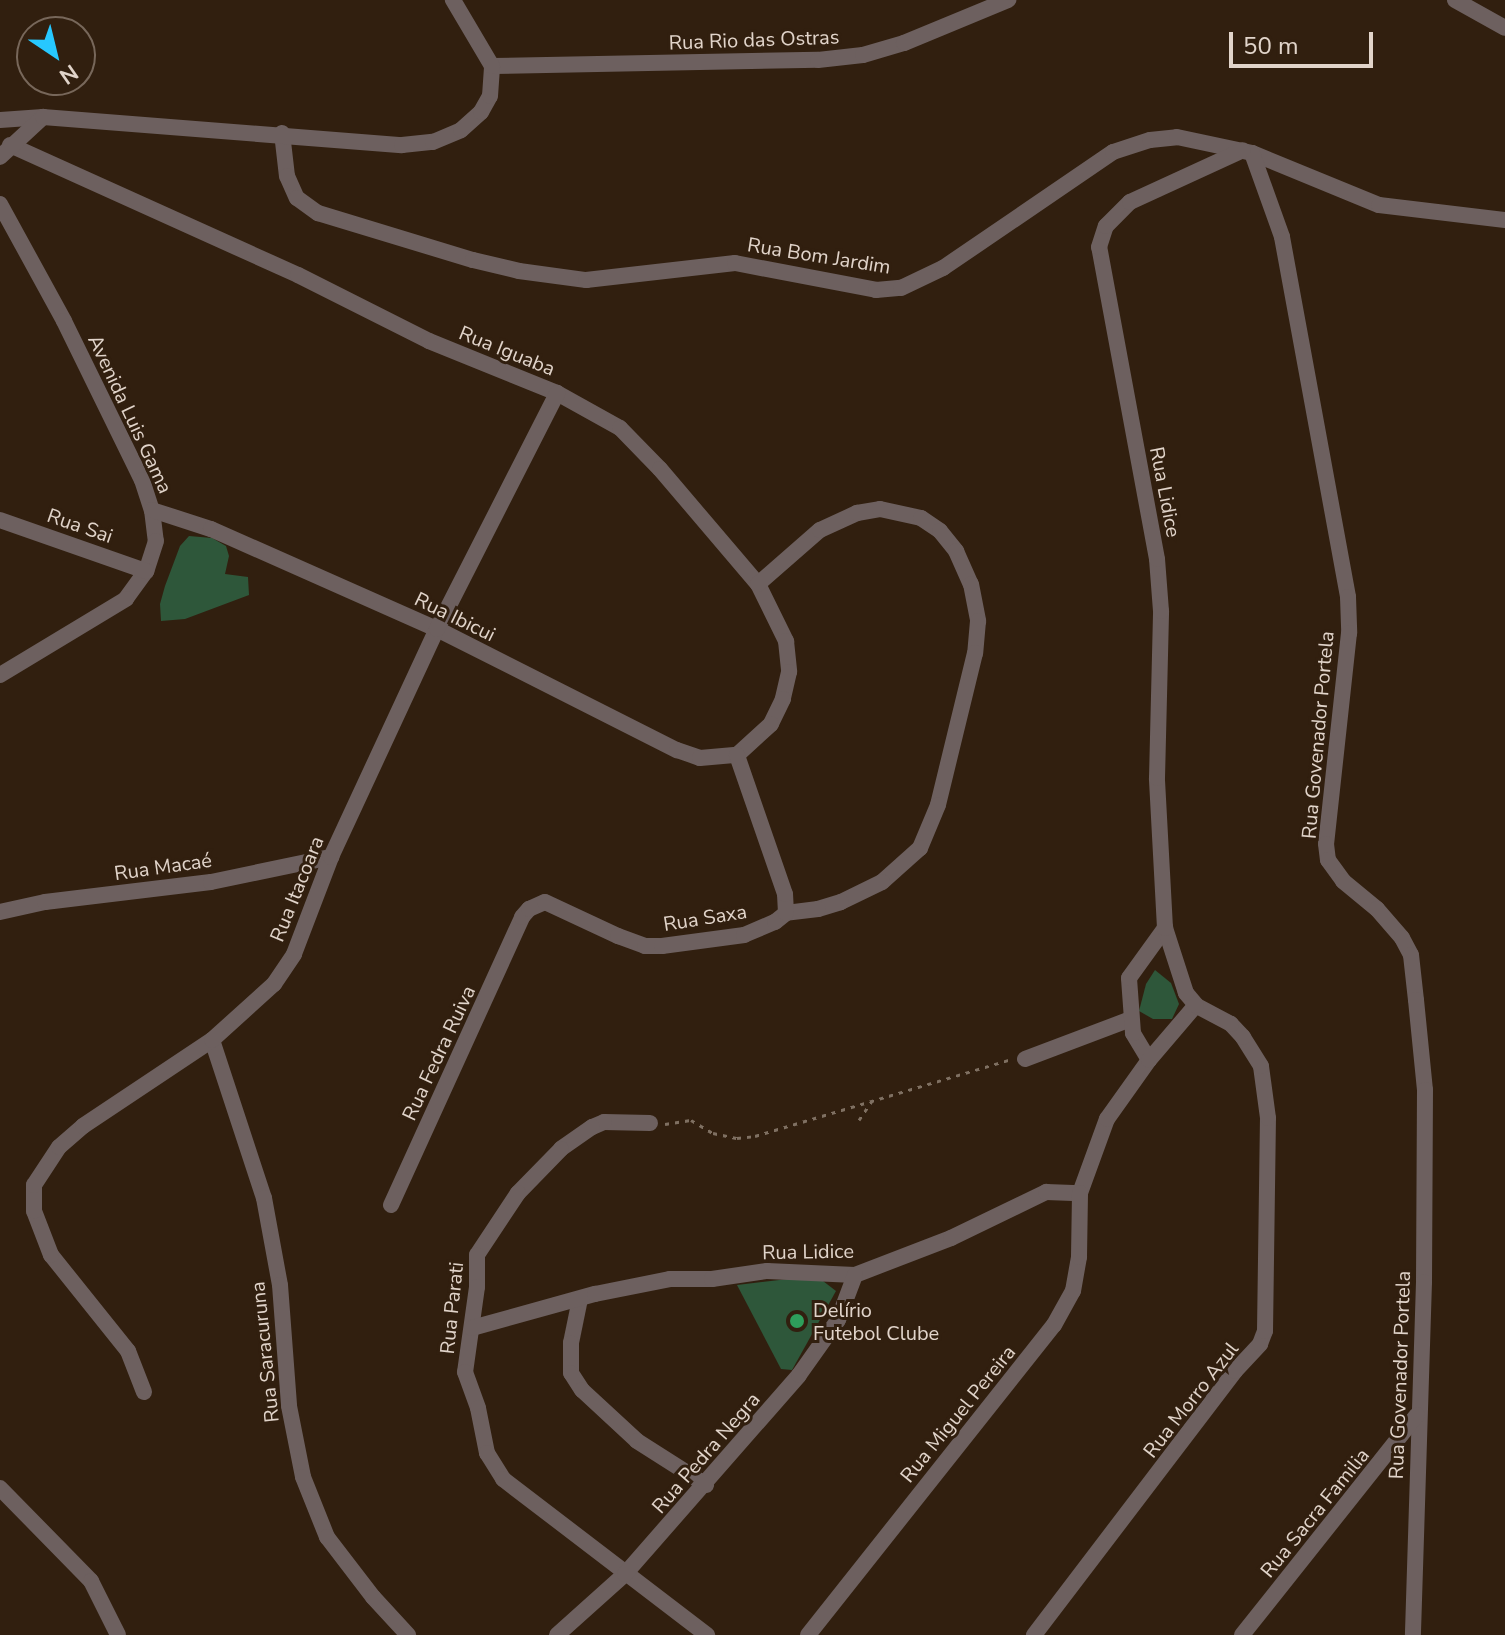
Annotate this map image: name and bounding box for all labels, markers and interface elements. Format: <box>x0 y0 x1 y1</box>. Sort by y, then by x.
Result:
north arrow <box>16 16 96 96</box>
scale bar <box>1233 16 1377 66</box>
street label: Rua Rio das Ostras <box>668 25 840 55</box>
text: 50 m <box>1243 30 1299 62</box>
text: N <box>53 57 84 91</box>
street label: Rua Bom Jardim <box>746 233 892 279</box>
street label: Rua Iguaba <box>456 321 558 381</box>
street label: Avenida Luis Gama <box>83 331 177 497</box>
street label: Rua Lidice <box>1144 445 1186 539</box>
street label: Rua Sai <box>44 504 116 548</box>
street label: Rua Ibicui <box>411 587 499 647</box>
street label: Rua Govenador Portela <box>1297 630 1339 840</box>
street label: Rua Itacoara <box>265 833 329 945</box>
street label: Rua Macaé <box>113 848 213 886</box>
street label: Rua Saxa <box>662 900 748 936</box>
street label: Rua Fedra Ruiva <box>397 982 481 1124</box>
street label: Rua Lidice <box>762 1239 854 1265</box>
street label: Rua Parati <box>435 1261 469 1355</box>
street label: Rua Govenador Portela <box>1384 1270 1416 1480</box>
street label: Rua Saracuruna <box>246 1280 284 1424</box>
place label: Delírio Futebol Clube <box>813 1298 939 1345</box>
marker: Delírio Futebol Clube <box>788 1312 806 1330</box>
street label: Rua Morro Azul <box>1138 1337 1244 1463</box>
street label: Rua Miguel Pereira <box>895 1341 1021 1487</box>
street label: Rua Pedra Negra <box>647 1388 765 1518</box>
street label: Rua Sacra Familia <box>1256 1444 1374 1582</box>

